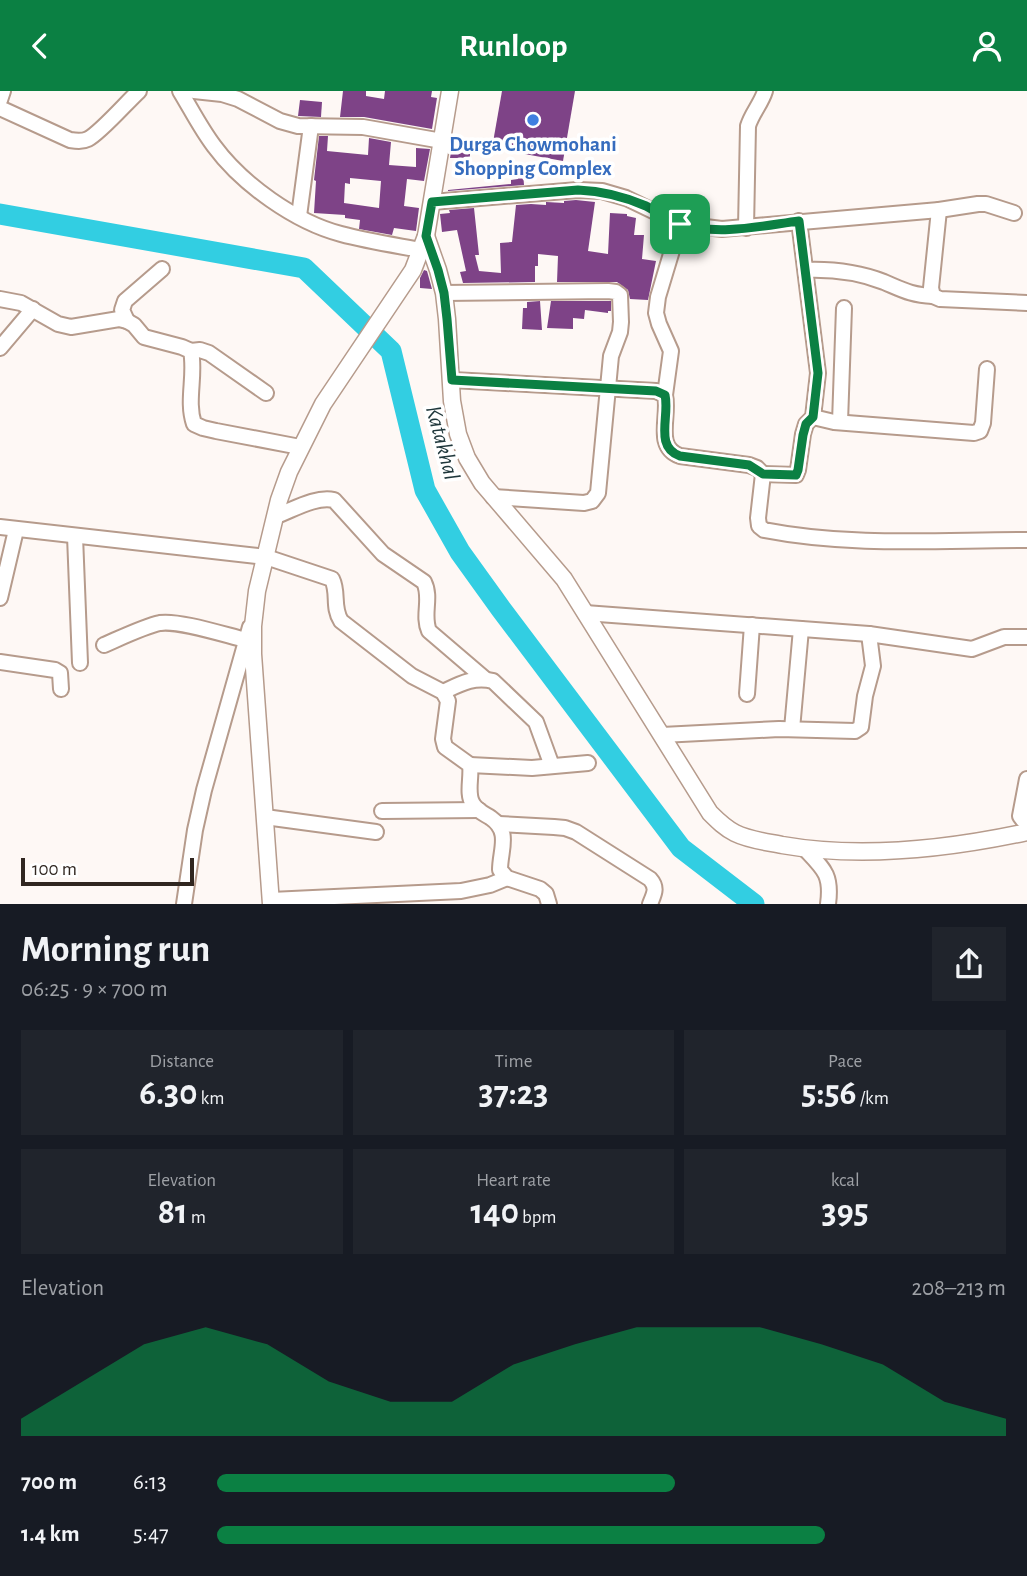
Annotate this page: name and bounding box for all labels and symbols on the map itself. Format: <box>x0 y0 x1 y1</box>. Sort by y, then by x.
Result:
marker: Durga Chowmohani Shopping Complex <box>525 112 541 128</box>
place label: Durga Chowmohani Shopping Complex <box>449 134 617 179</box>
pin <box>650 194 710 254</box>
water label: Katakhal <box>421 403 463 483</box>
scale bar <box>21 855 194 887</box>

